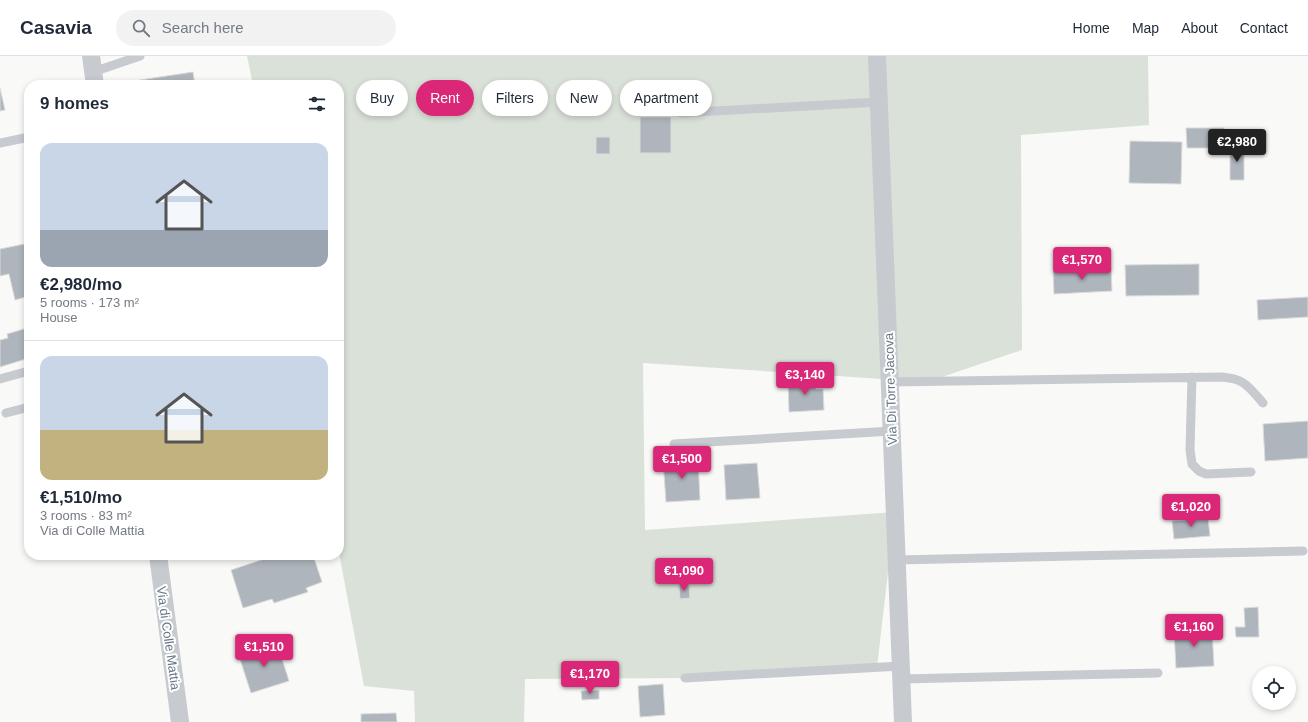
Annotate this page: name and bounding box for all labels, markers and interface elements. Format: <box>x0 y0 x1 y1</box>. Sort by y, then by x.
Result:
search box <box>116 10 396 46</box>
text: Casavia <box>20 17 92 38</box>
icon: search <box>130 17 152 39</box>
text: Search here <box>162 19 244 36</box>
text: Home <box>1073 20 1110 36</box>
text: Map <box>1132 20 1159 36</box>
text: About <box>1181 20 1218 36</box>
text: Contact <box>1240 20 1288 36</box>
chip: Buy <box>356 80 408 116</box>
chip: Rent <box>416 80 474 116</box>
chip: Filters <box>482 80 548 116</box>
chip: New <box>556 80 612 116</box>
chip: Apartment <box>620 80 712 116</box>
icon: filters <box>306 93 328 115</box>
text: 9 homes <box>40 94 109 113</box>
pin: €2,980 <box>1204 129 1270 163</box>
text: €2,980 <box>1217 134 1257 149</box>
icon: home <box>148 169 220 241</box>
pin: €1,570 <box>1049 247 1115 281</box>
text: €1,570 <box>1062 252 1102 267</box>
text: €2,980/mo <box>40 275 122 294</box>
text: 5 rooms · 173 m² <box>40 295 139 310</box>
text: House <box>40 310 78 325</box>
street label: Via Di Torre Jacova <box>881 332 900 445</box>
pin: €3,140 <box>772 362 838 396</box>
text: €3,140 <box>785 367 825 382</box>
icon: home <box>148 382 220 454</box>
pin: €1,500 <box>649 446 715 480</box>
text: €1,500 <box>662 451 702 466</box>
text: €1,510/mo <box>40 488 122 507</box>
pin: €1,020 <box>1158 494 1224 528</box>
text: €1,020 <box>1171 499 1211 514</box>
text: 3 rooms · 83 m² <box>40 508 132 523</box>
text: Via di Colle Mattia <box>40 523 145 538</box>
pin: €1,090 <box>651 558 717 592</box>
text: €1,090 <box>664 563 704 578</box>
street label: Via di Colle Mattia <box>154 585 183 692</box>
pin: €1,160 <box>1161 614 1227 648</box>
text: €1,160 <box>1174 619 1214 634</box>
pin: €1,510 <box>231 634 297 668</box>
text: €1,510 <box>244 639 284 654</box>
pin: €1,170 <box>557 661 623 695</box>
text: €1,170 <box>570 666 610 681</box>
map controls <box>1252 666 1296 710</box>
button: locate <box>1252 666 1296 710</box>

